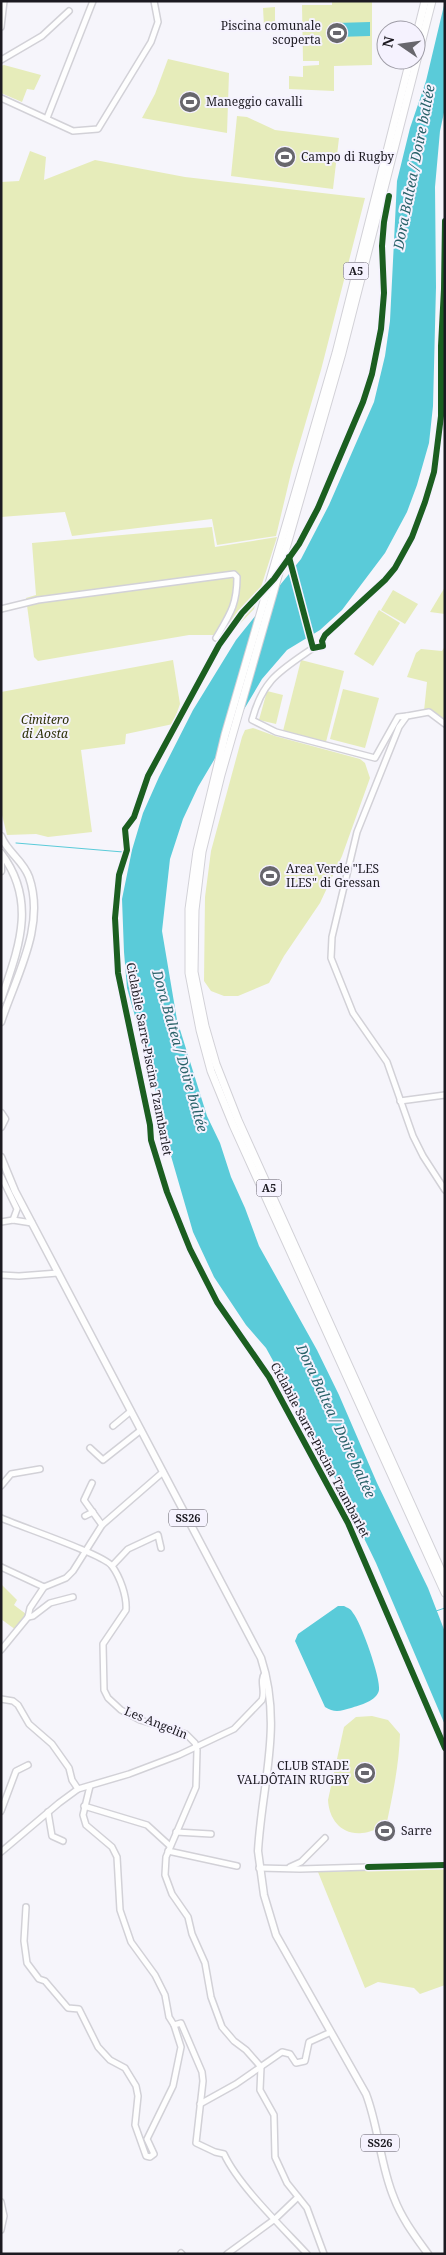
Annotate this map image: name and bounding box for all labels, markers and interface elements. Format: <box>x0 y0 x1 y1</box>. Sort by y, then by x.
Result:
place label: Piscina comunale scoperta <box>221 17 321 48</box>
north arrow <box>376 20 426 70</box>
sports icon: Piscina comunale scoperta <box>325 21 349 45</box>
text: N <box>377 34 398 49</box>
water label: Dora Baltea / Doire baltée <box>388 83 439 252</box>
sports icon: Maneggio cavalli <box>178 90 202 114</box>
place label: Maneggio cavalli <box>206 93 303 110</box>
sports icon: Campo di Rugby <box>273 145 297 169</box>
place label: Campo di Rugby <box>301 148 394 165</box>
road number: A5 <box>344 262 368 280</box>
park label: Cimitero di Aosta <box>21 711 69 742</box>
place label: Area Verde "LES ILES" di Gressan <box>286 860 380 891</box>
sports icon: Area Verde "LES ILES" di Gressan <box>258 864 282 888</box>
street label: Ciclabile Sarre-Piscina Tzambarlet <box>122 961 177 1157</box>
water label: Dora Baltea / Doire baltée <box>148 967 213 1134</box>
road number: A5 <box>256 1180 282 1196</box>
water label: Dora Baltea / Doire baltée <box>292 1340 381 1501</box>
street label: Ciclabile Sarre-Piscina Tzambarlet <box>267 1359 374 1540</box>
road number: SS26 <box>169 1510 207 1526</box>
street label: Les Angelin <box>122 1702 191 1743</box>
place label: CLUB STADE VALDÔTAIN RUGBY <box>237 1757 349 1788</box>
sports icon: CLUB STADE VALDÔTAIN RUGBY <box>353 1761 377 1785</box>
sports icon: Sarre <box>373 1819 397 1843</box>
place label: Sarre <box>401 1822 432 1839</box>
road number: SS26 <box>361 2134 399 2152</box>

